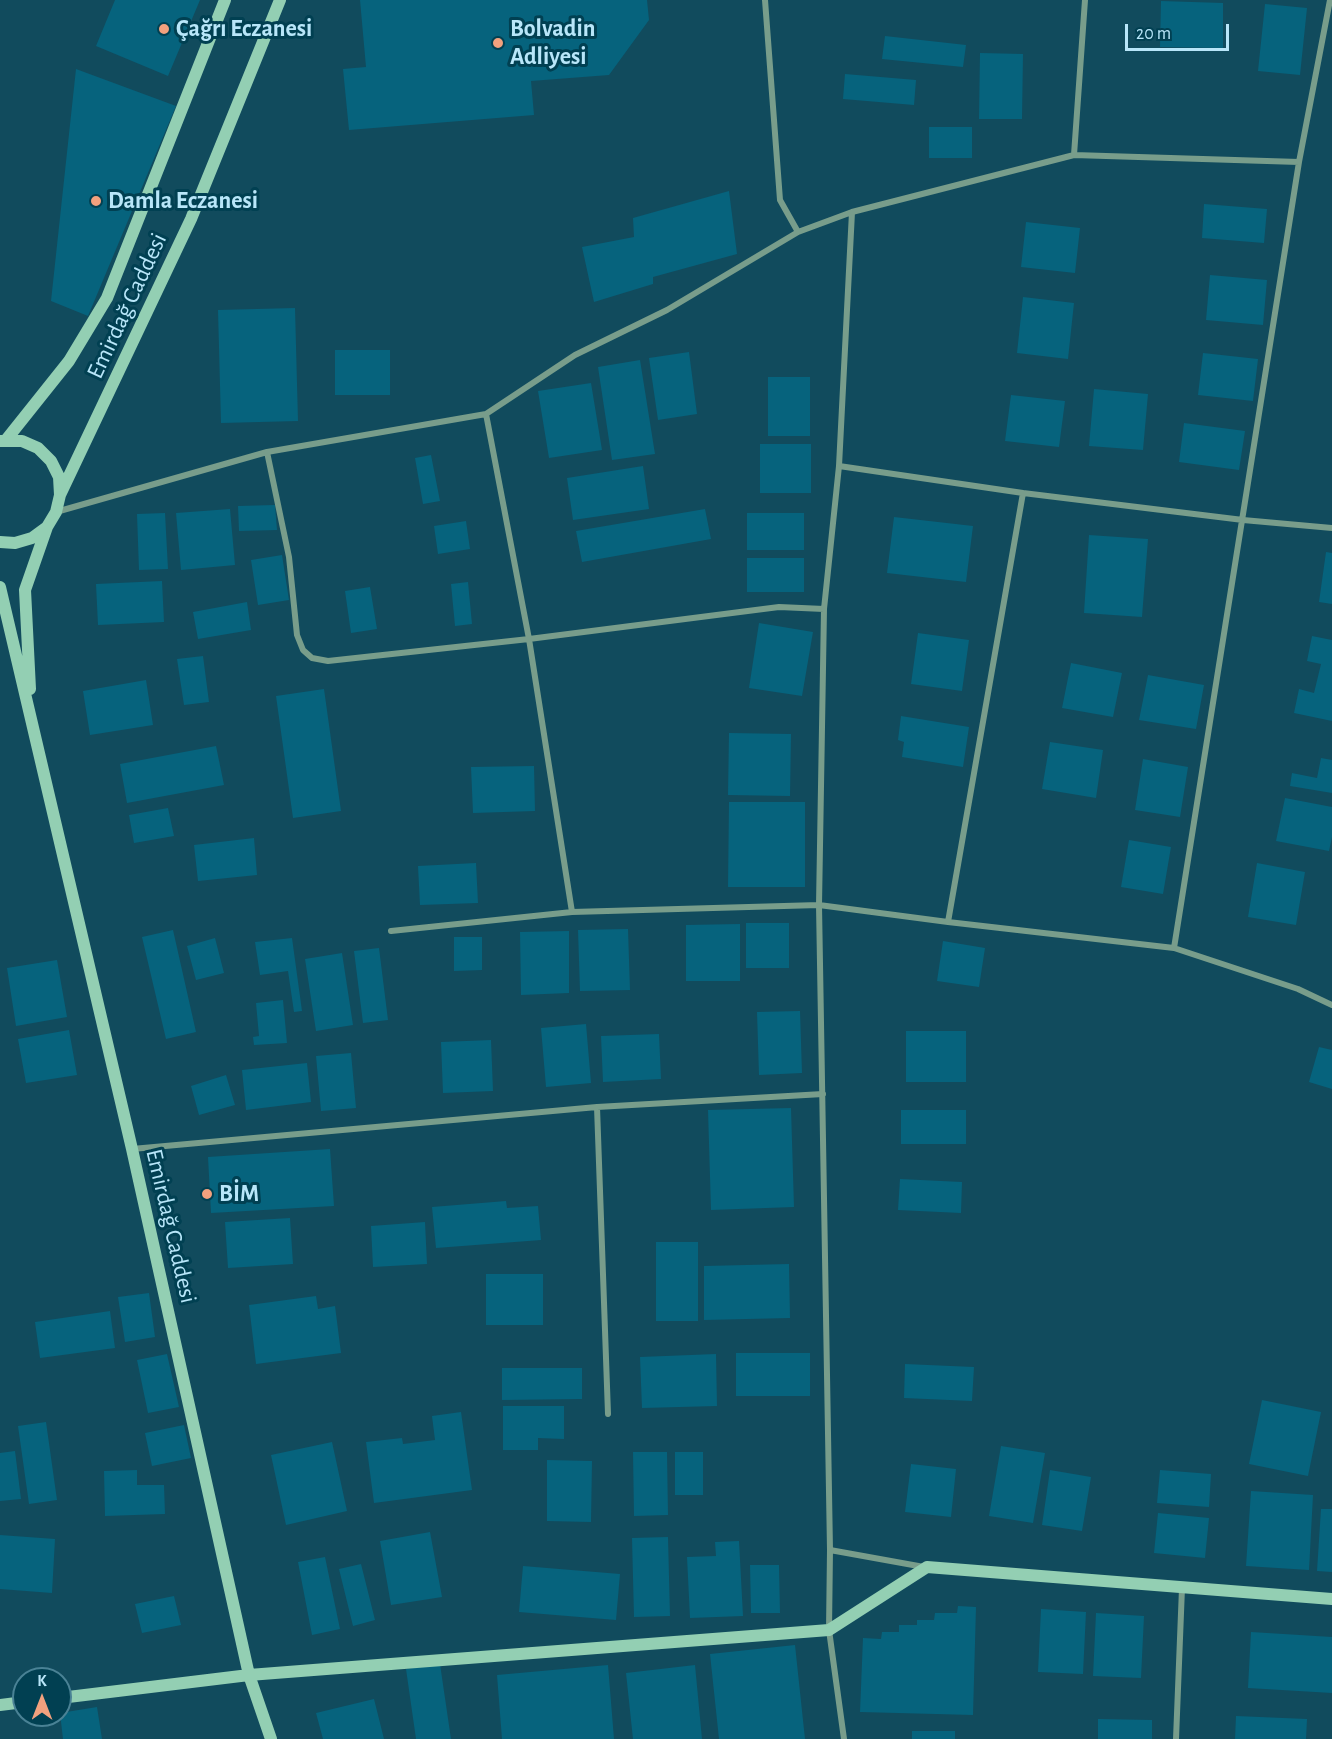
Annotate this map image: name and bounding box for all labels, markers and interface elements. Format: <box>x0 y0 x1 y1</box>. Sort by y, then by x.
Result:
scale bar <box>1128 12 1232 50</box>
place label: Çağrı Eczanesi <box>176 15 312 43</box>
place label: Bolvadin Adliyesi <box>510 15 595 71</box>
marker: Çağrı Eczanesi <box>157 22 171 36</box>
text: 20 m <box>1136 25 1171 43</box>
marker: Bolvadin Adliyesi <box>491 36 505 50</box>
place label: Damla Eczanesi <box>108 187 258 215</box>
marker: Damla Eczanesi <box>89 194 103 208</box>
street label: Emirdağ Caddesi <box>81 229 173 383</box>
street label: Emirdağ Caddesi <box>139 1146 203 1306</box>
place label: BİM <box>219 1180 259 1208</box>
marker: BİM <box>200 1187 214 1201</box>
north arrow <box>12 1667 72 1727</box>
text: K <box>37 1673 47 1689</box>

